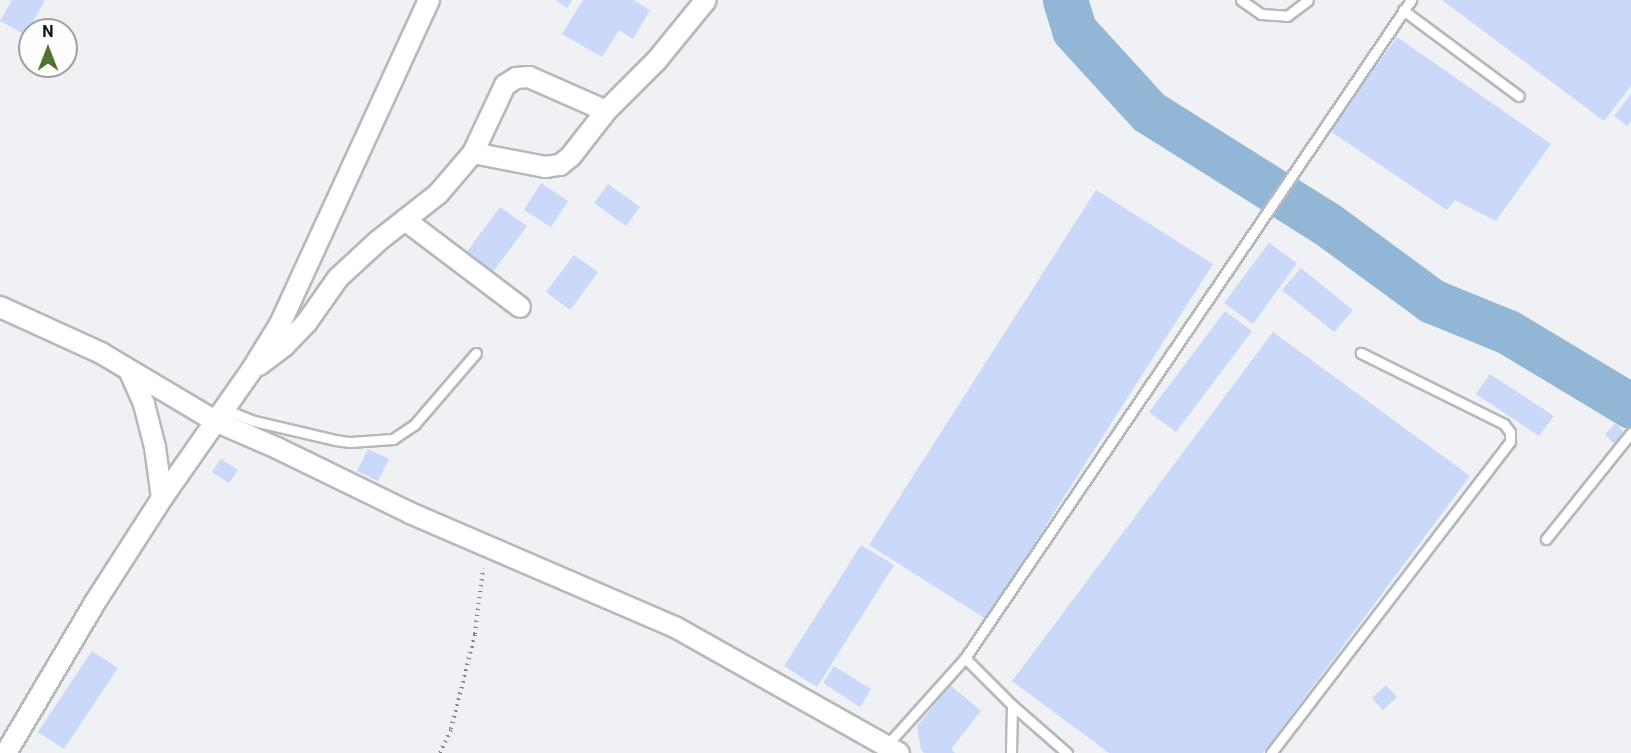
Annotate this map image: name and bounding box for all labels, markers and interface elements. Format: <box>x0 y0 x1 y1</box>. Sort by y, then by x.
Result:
north arrow <box>18 18 78 78</box>
text: N <box>42 22 54 41</box>

